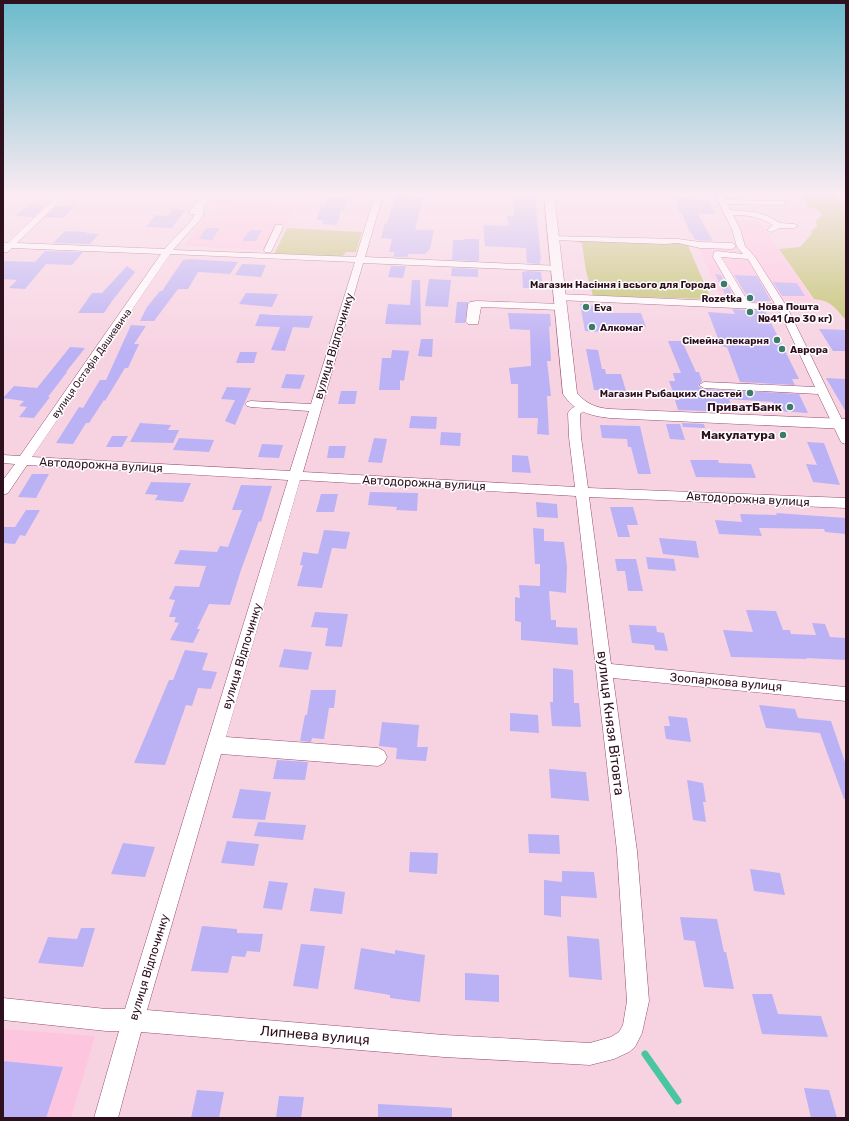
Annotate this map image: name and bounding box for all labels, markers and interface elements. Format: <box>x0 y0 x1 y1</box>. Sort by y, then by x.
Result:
place label: Магазин Насіння і всього для Города <box>530 279 716 291</box>
marker: Магазин Насіння і всього для Города <box>719 279 729 289</box>
street label: вулиця Відпочинку <box>311 291 357 401</box>
place label: Rozetka <box>701 293 742 305</box>
marker: Rozetka <box>745 293 755 303</box>
place label: Нова Пошта №41 (до 30 кг) <box>758 301 832 325</box>
marker: Eva <box>581 302 591 312</box>
place label: Eva <box>594 302 612 314</box>
street label: вулиця Остафія Дашкевича <box>49 306 134 421</box>
marker: Нова Пошта №41 (до 30 кг) <box>745 307 755 317</box>
marker: Алкомаг <box>587 322 597 332</box>
place label: Алкомаг <box>600 322 644 334</box>
place label: Сімейна пекарня <box>682 335 769 347</box>
marker: Сімейна пекарня <box>772 335 782 345</box>
marker: Аврора <box>777 344 787 354</box>
place label: Аврора <box>790 344 828 356</box>
place label: Магазин Рыбацких Снастей <box>600 388 742 400</box>
marker: Магазин Рыбацких Снастей <box>745 388 755 398</box>
place label: ПриватБанк <box>707 400 783 414</box>
marker: ПриватБанк <box>785 402 795 412</box>
place label: Макулатура <box>701 428 775 442</box>
marker: Макулатура <box>778 430 788 440</box>
street label: Автодорожна вулиця <box>39 455 163 475</box>
street label: Автодорожна вулиця <box>362 473 486 493</box>
street label: Автодорожна вулиця <box>686 489 810 509</box>
street label: вулиця Відпочинку <box>219 601 265 711</box>
street label: вулиця Князя Вітовта <box>593 650 628 796</box>
street label: Зоопаркова вулиця <box>669 670 783 694</box>
street label: вулиця Відпочинку <box>126 912 172 1022</box>
street label: Липнева вулиця <box>259 1022 371 1049</box>

